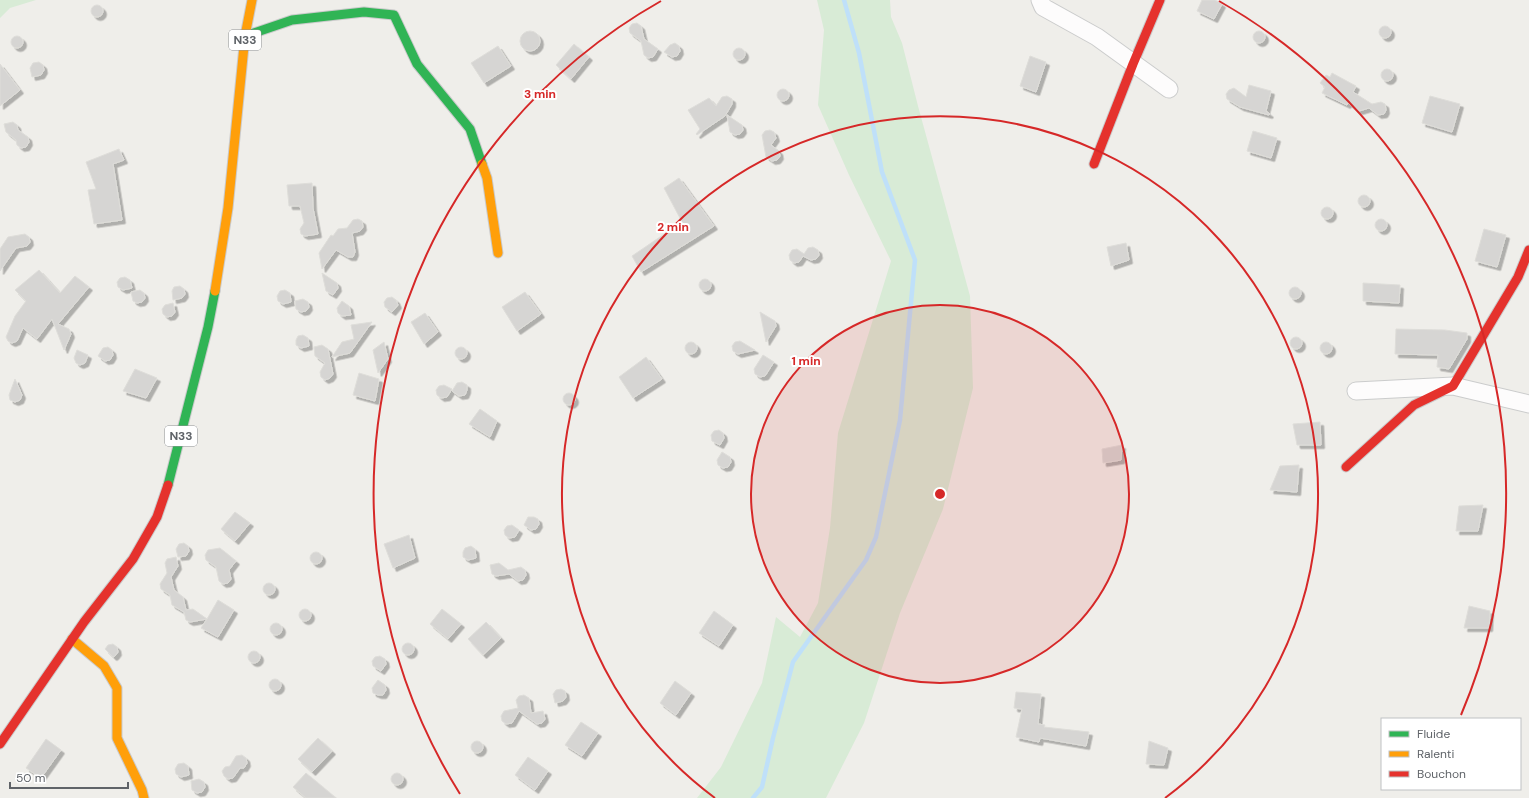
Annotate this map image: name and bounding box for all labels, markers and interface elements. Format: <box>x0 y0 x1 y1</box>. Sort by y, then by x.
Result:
road number: N33 <box>229 30 261 50</box>
text: 3 min <box>524 86 556 102</box>
text: 2 min <box>657 219 689 235</box>
text: 1 min <box>791 353 821 369</box>
road number: N33 <box>165 426 197 446</box>
centre of rings <box>933 487 947 501</box>
legend <box>1381 718 1521 790</box>
text: Fluide <box>1417 726 1450 742</box>
text: Ralenti <box>1417 746 1455 762</box>
scale bar <box>10 764 128 790</box>
text: Bouchon <box>1417 766 1466 782</box>
text: 50 m <box>16 770 45 786</box>

